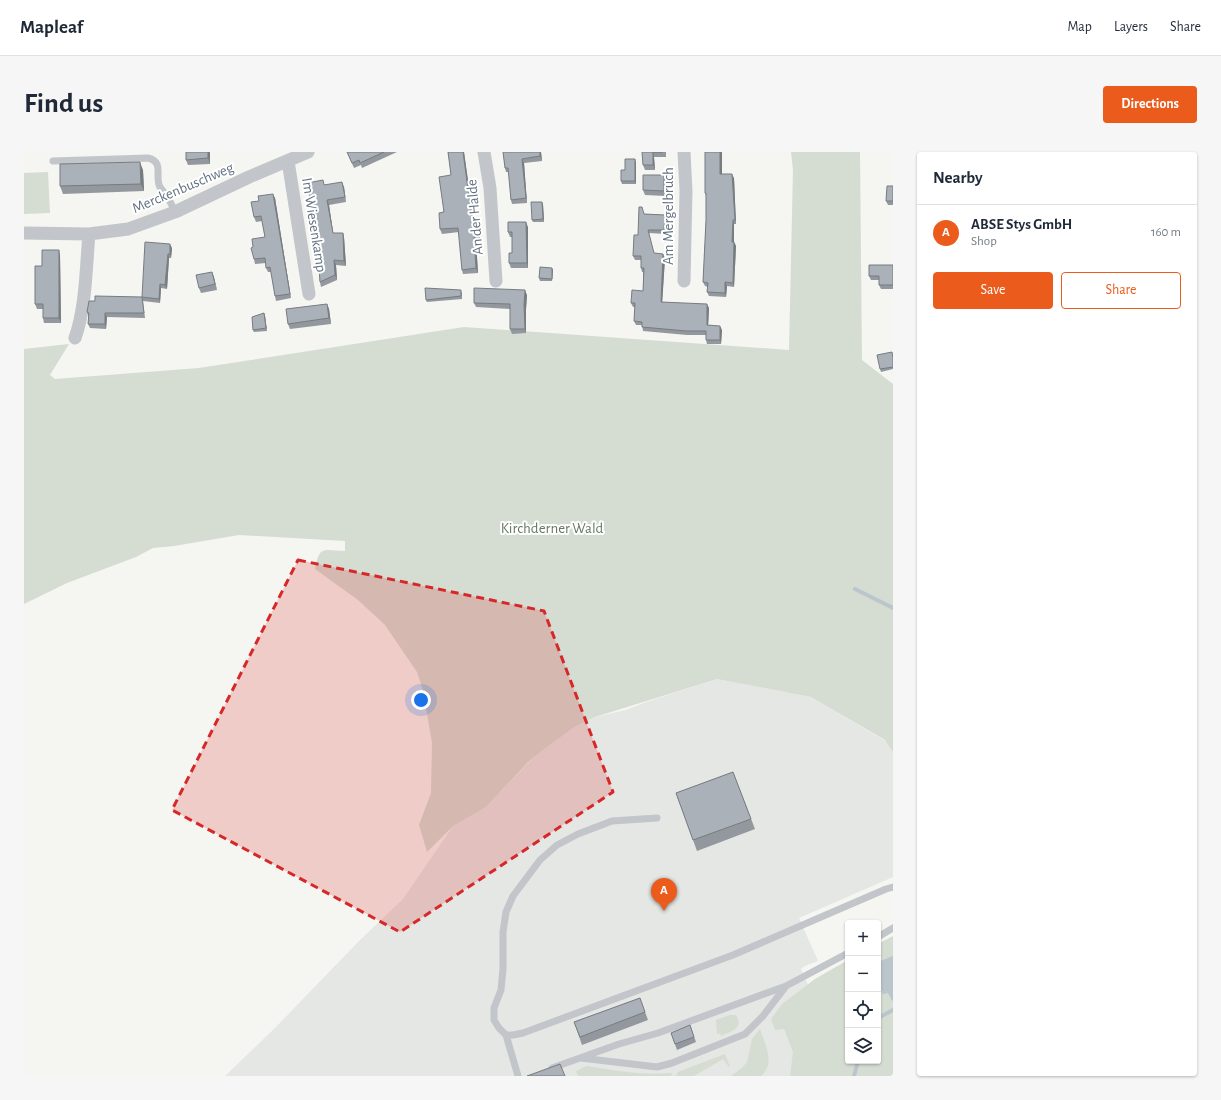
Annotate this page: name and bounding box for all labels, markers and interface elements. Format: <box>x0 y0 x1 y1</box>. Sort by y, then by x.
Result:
text: Mapleaf <box>20 18 83 37</box>
text: Map <box>1067 20 1092 34</box>
text: Layers <box>1114 20 1148 34</box>
text: Share <box>1170 20 1201 34</box>
button: Directions <box>1103 86 1197 123</box>
text: Find us <box>24 90 103 118</box>
street label: Merckenbuschweg <box>130 160 236 216</box>
street label: Am Mergelbruch <box>661 167 676 265</box>
text: Nearby <box>933 169 983 186</box>
street label: Im Wiesenkamp <box>299 177 329 273</box>
street label: An der Halde <box>464 178 486 256</box>
text: ABSE Stys GmbH <box>971 217 1072 232</box>
text: A <box>942 226 950 239</box>
text: 160 m <box>1151 226 1181 239</box>
text: Shop <box>971 235 997 248</box>
button: Save <box>933 272 1053 309</box>
button: Share <box>1061 272 1181 309</box>
park label: Kirchderner Wald <box>501 521 604 536</box>
your location <box>411 690 431 710</box>
pin: A <box>651 878 677 911</box>
map controls <box>845 920 881 1064</box>
button: + <box>845 920 881 956</box>
button: − <box>845 956 881 992</box>
button: locate <box>845 992 881 1028</box>
button: layers <box>845 1028 881 1064</box>

